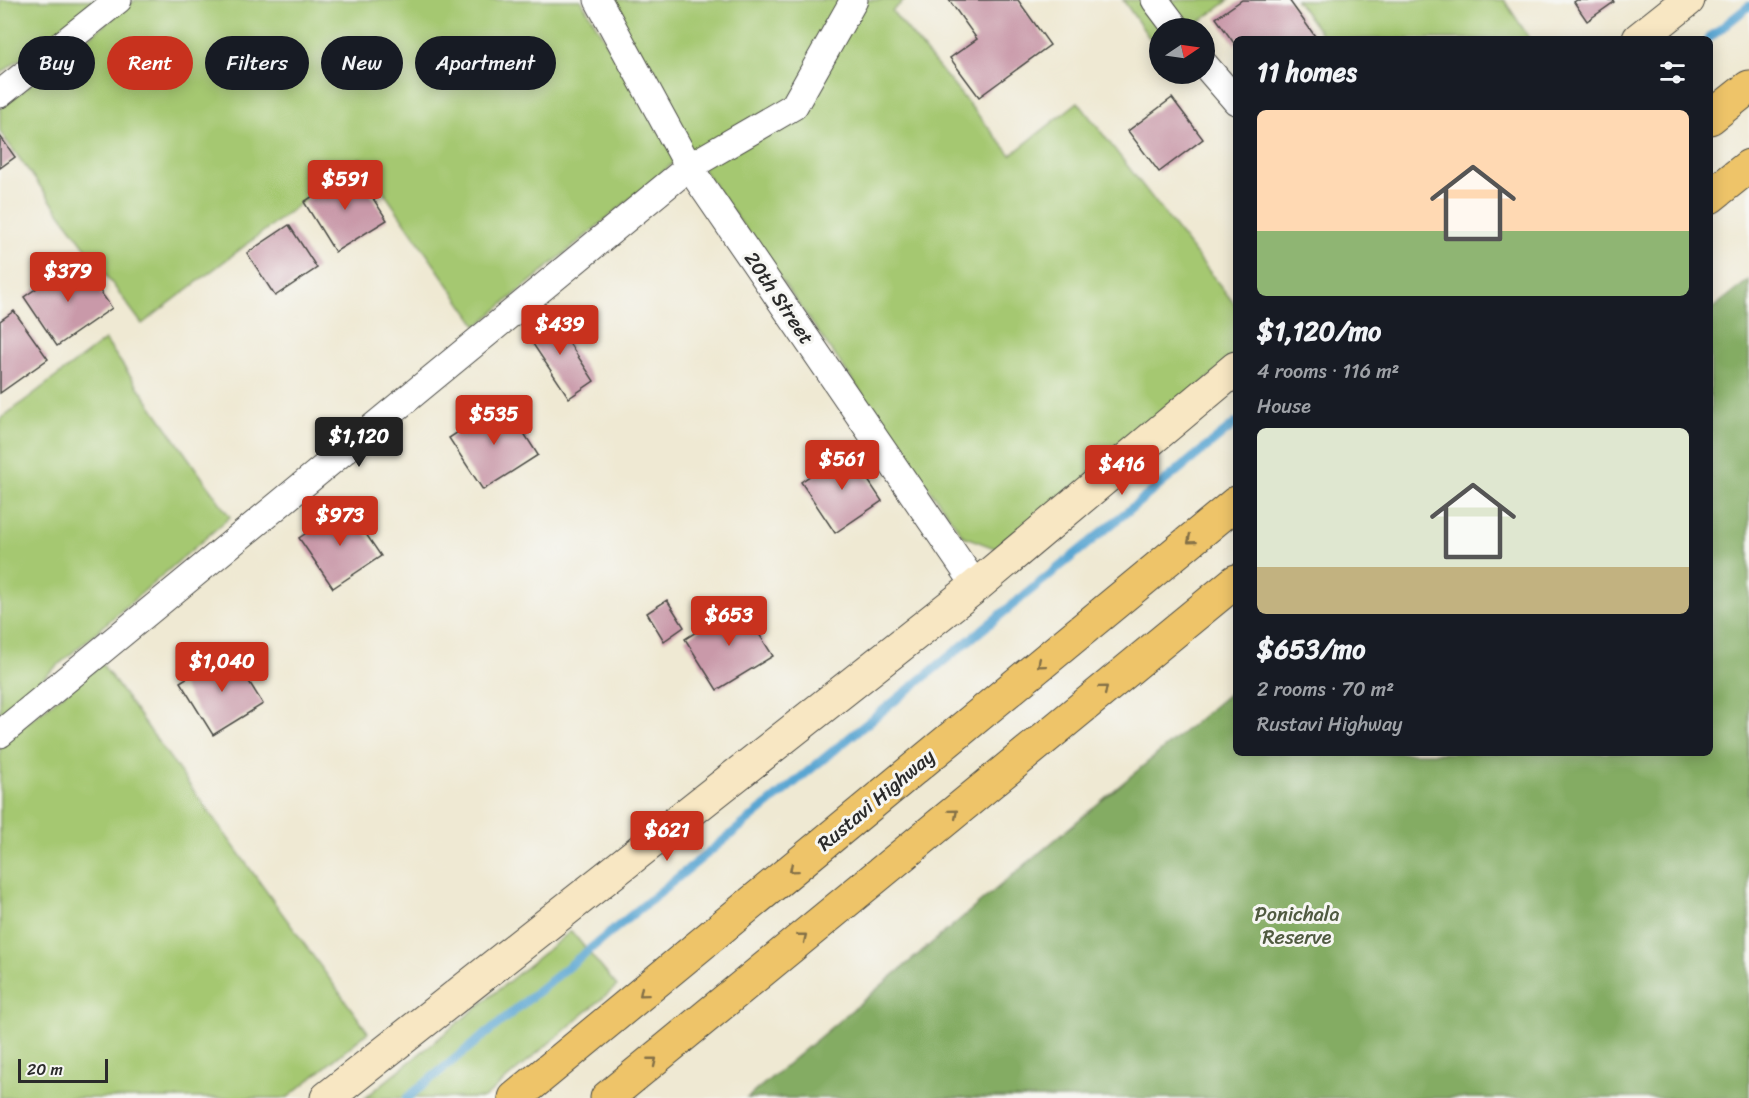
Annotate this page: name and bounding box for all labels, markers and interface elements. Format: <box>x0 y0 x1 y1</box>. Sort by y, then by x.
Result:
north arrow <box>1149 18 1215 84</box>
map controls <box>1149 18 1215 84</box>
chip: Buy <box>18 36 95 90</box>
chip: Rent <box>107 36 193 90</box>
chip: Filters <box>205 36 309 90</box>
chip: New <box>321 36 403 90</box>
chip: Apartment <box>415 36 556 90</box>
text: 11 homes <box>1257 49 1357 95</box>
icon: filters <box>1656 56 1689 89</box>
icon: home <box>1419 149 1527 257</box>
pin: $591 <box>309 160 381 211</box>
text: $591 <box>322 162 368 197</box>
street label: 20th Street <box>735 244 823 352</box>
pin: $379 <box>32 252 104 303</box>
text: $379 <box>44 254 92 289</box>
pin: $439 <box>524 305 596 356</box>
text: $439 <box>535 307 585 342</box>
text: $1,120/mo <box>1257 308 1381 354</box>
text: 4 rooms · 116 m² <box>1257 354 1399 389</box>
text: House <box>1257 389 1311 424</box>
pin: $535 <box>458 395 530 446</box>
text: $535 <box>470 397 518 432</box>
pin: $1,120 <box>310 417 408 468</box>
text: $1,120 <box>329 419 389 454</box>
pin: $561 <box>806 440 878 491</box>
text: $561 <box>819 442 865 477</box>
pin: $416 <box>1086 445 1158 496</box>
text: $416 <box>1099 447 1145 482</box>
icon: home <box>1419 467 1527 575</box>
pin: $973 <box>304 496 376 547</box>
text: $973 <box>316 498 364 533</box>
one-way arrow <box>1187 533 1198 544</box>
pin: $653 <box>693 596 765 647</box>
text: $653 <box>705 598 753 633</box>
text: $653/mo <box>1257 626 1366 672</box>
pin: $1,040 <box>173 642 271 693</box>
text: $1,040 <box>189 644 255 679</box>
one-way arrow <box>1036 657 1047 668</box>
text: 2 rooms · 70 m² <box>1257 672 1394 707</box>
one-way arrow <box>1097 686 1108 697</box>
text: Rustavi Highway <box>1257 707 1402 742</box>
street label: Rustavi Highway <box>809 739 943 860</box>
one-way arrow <box>947 810 958 821</box>
pin: $621 <box>631 811 703 862</box>
text: $621 <box>645 813 689 848</box>
one-way arrow <box>789 861 800 872</box>
park label: Ponichala Reserve <box>1255 897 1339 955</box>
one-way arrow <box>796 933 807 944</box>
one-way arrow <box>639 986 650 997</box>
text: 20 m <box>27 1055 63 1084</box>
scale bar <box>18 1056 108 1084</box>
one-way arrow <box>646 1057 657 1068</box>

